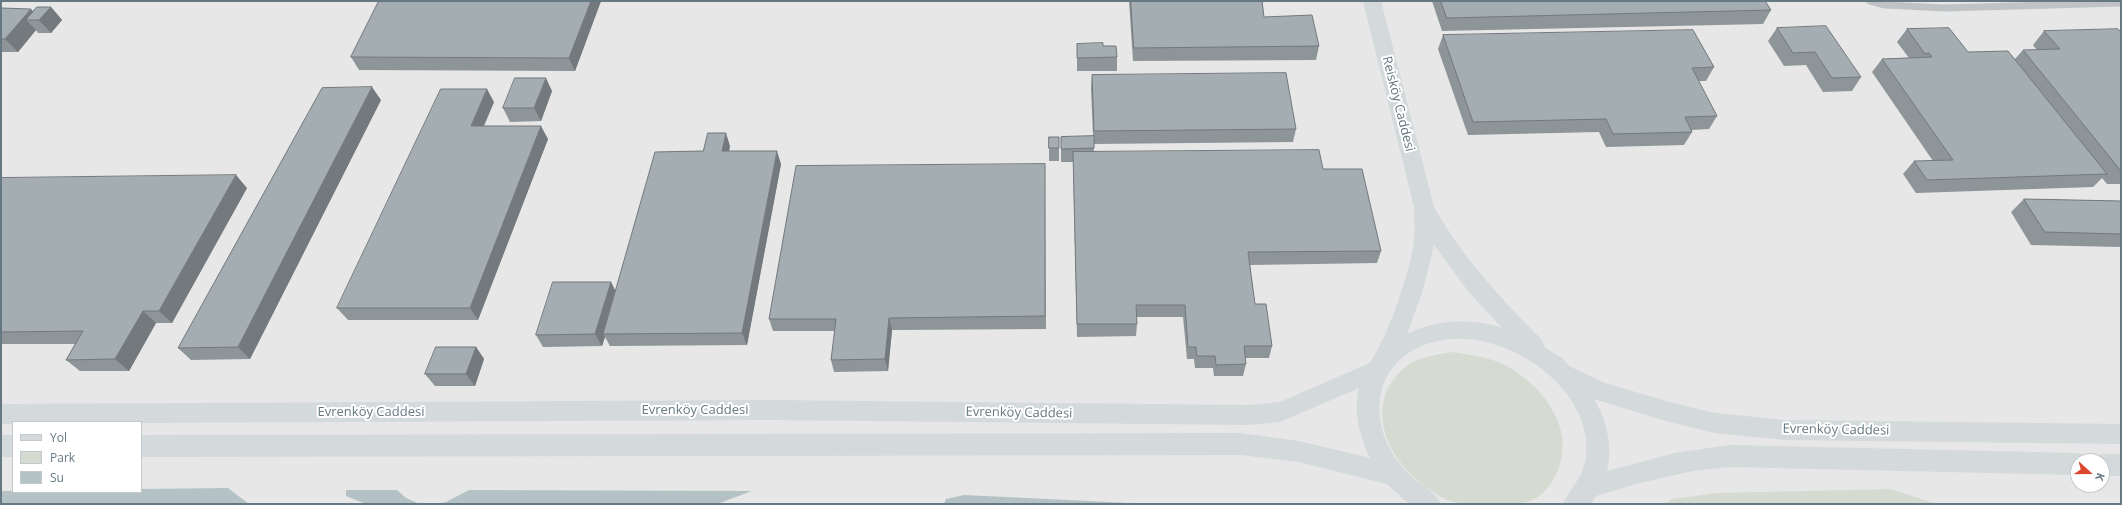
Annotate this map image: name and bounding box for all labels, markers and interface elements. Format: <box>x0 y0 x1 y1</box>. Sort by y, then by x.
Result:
street label: Reisköy Caddesi <box>1379 55 1417 153</box>
street label: Evrenköy Caddesi <box>642 402 748 418</box>
street label: Evrenköy Caddesi <box>318 404 424 420</box>
street label: Evrenköy Caddesi <box>965 404 1073 422</box>
legend <box>12 421 142 493</box>
street label: Evrenköy Caddesi <box>1782 421 1890 439</box>
text: Yol <box>50 429 67 446</box>
text: Park <box>50 449 75 466</box>
north arrow <box>2070 453 2110 493</box>
text: Su <box>50 469 64 486</box>
text: K <box>2092 471 2109 483</box>

